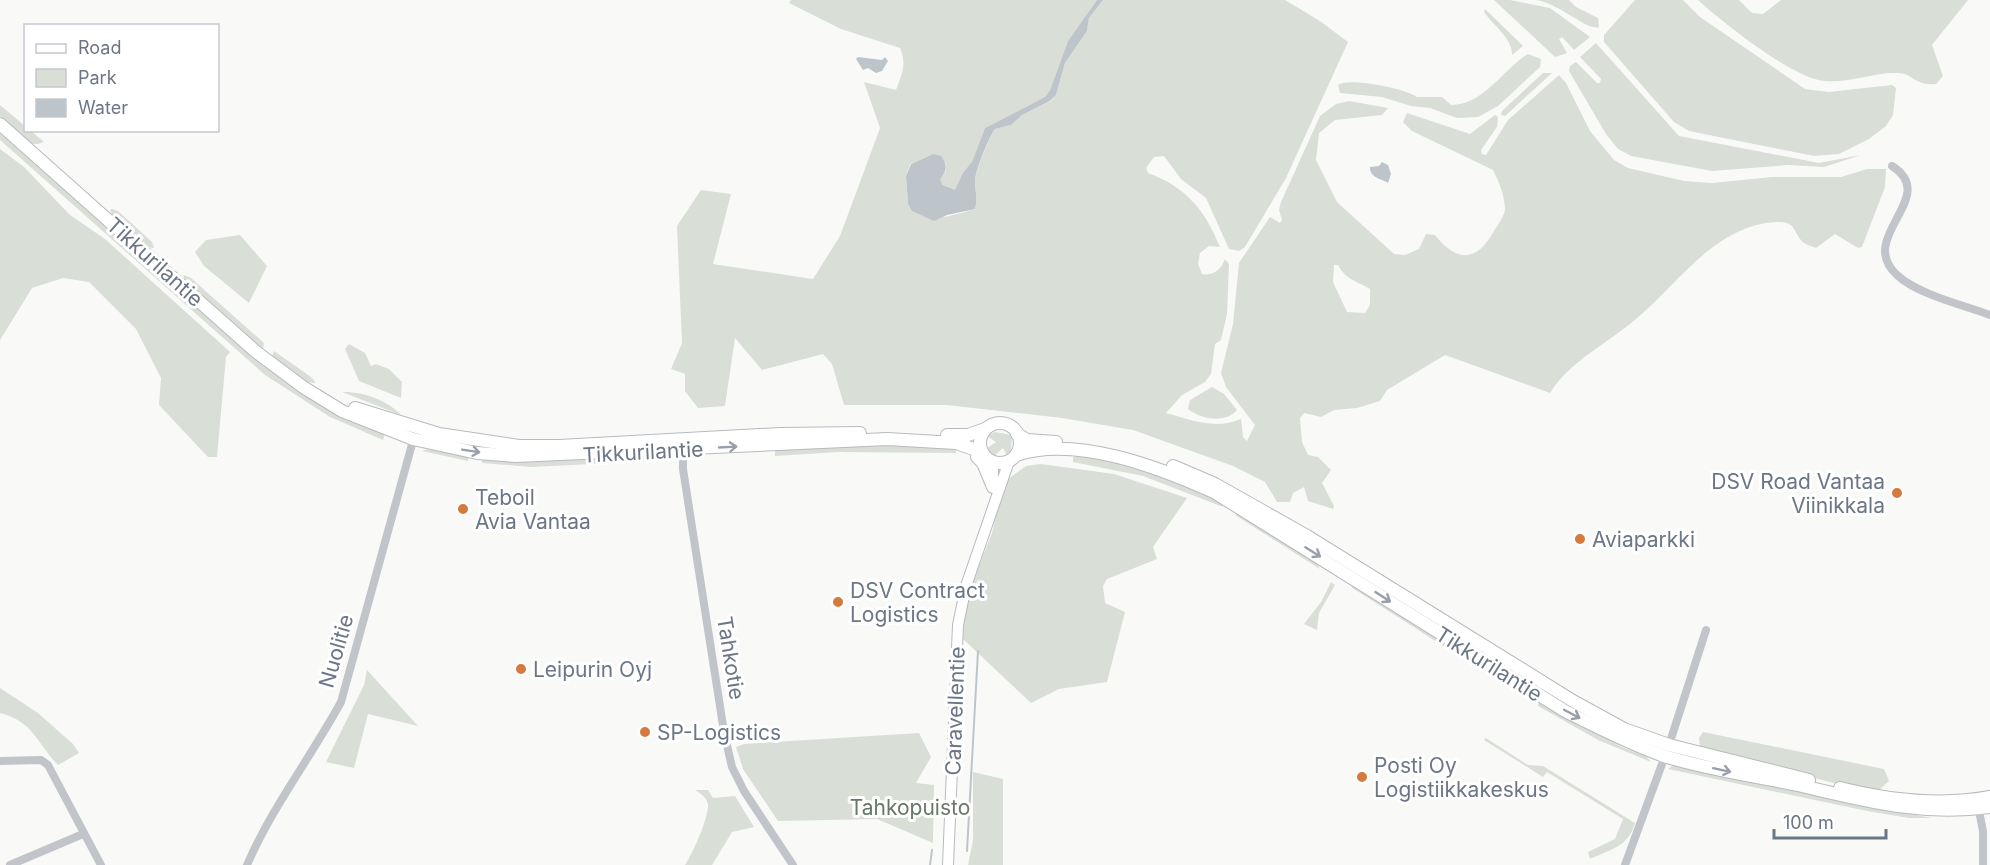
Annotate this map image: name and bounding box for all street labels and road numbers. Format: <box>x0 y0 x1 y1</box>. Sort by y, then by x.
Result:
street label: Tikkurilantie <box>102 212 208 312</box>
street label: Tikkurilantie <box>582 436 704 468</box>
street label: Nuolitie <box>314 611 358 691</box>
street label: Tahkotie <box>712 615 750 701</box>
street label: Tikkurilantie <box>1431 621 1547 707</box>
street label: Caravellentie <box>940 646 970 776</box>

